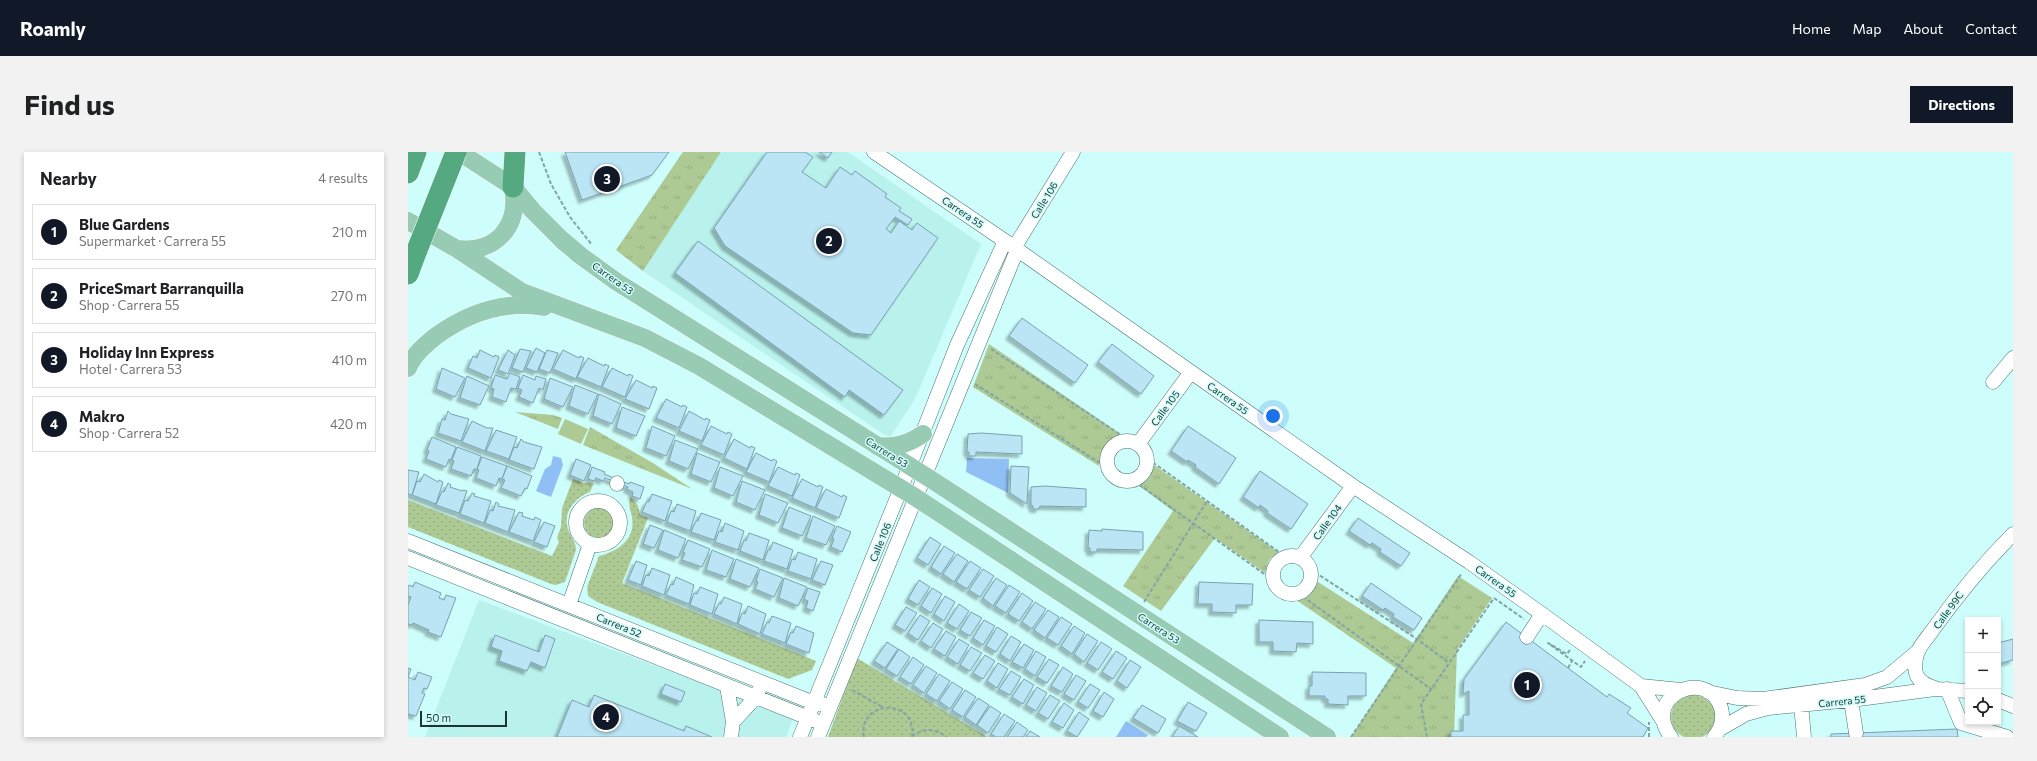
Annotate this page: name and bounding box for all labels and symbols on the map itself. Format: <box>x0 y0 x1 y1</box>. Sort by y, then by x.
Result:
pin: 3 <box>594 164 620 194</box>
street label: Calle 106 <box>1028 179 1060 221</box>
street label: Carrera 55 <box>940 194 986 230</box>
pin: 2 <box>816 226 842 256</box>
street label: Carrera 53 <box>590 259 636 297</box>
street label: Carrera 55 <box>1205 379 1251 417</box>
street label: Calle 105 <box>1148 388 1182 428</box>
your location <box>1263 406 1283 426</box>
street label: Carrera 53 <box>864 434 911 470</box>
street label: Calle 104 <box>1310 502 1344 542</box>
street label: Calle 106 <box>867 521 893 563</box>
street label: Carrera 55 <box>1473 562 1519 600</box>
street label: Calle 99C <box>1930 589 1966 631</box>
street label: Carrera 53 <box>1136 610 1182 646</box>
street label: Carrera 52 <box>595 611 644 640</box>
pin: 1 <box>1514 670 1540 700</box>
street label: Carrera 55 <box>1818 693 1867 709</box>
pin: 4 <box>593 702 619 732</box>
scale bar <box>420 709 507 728</box>

